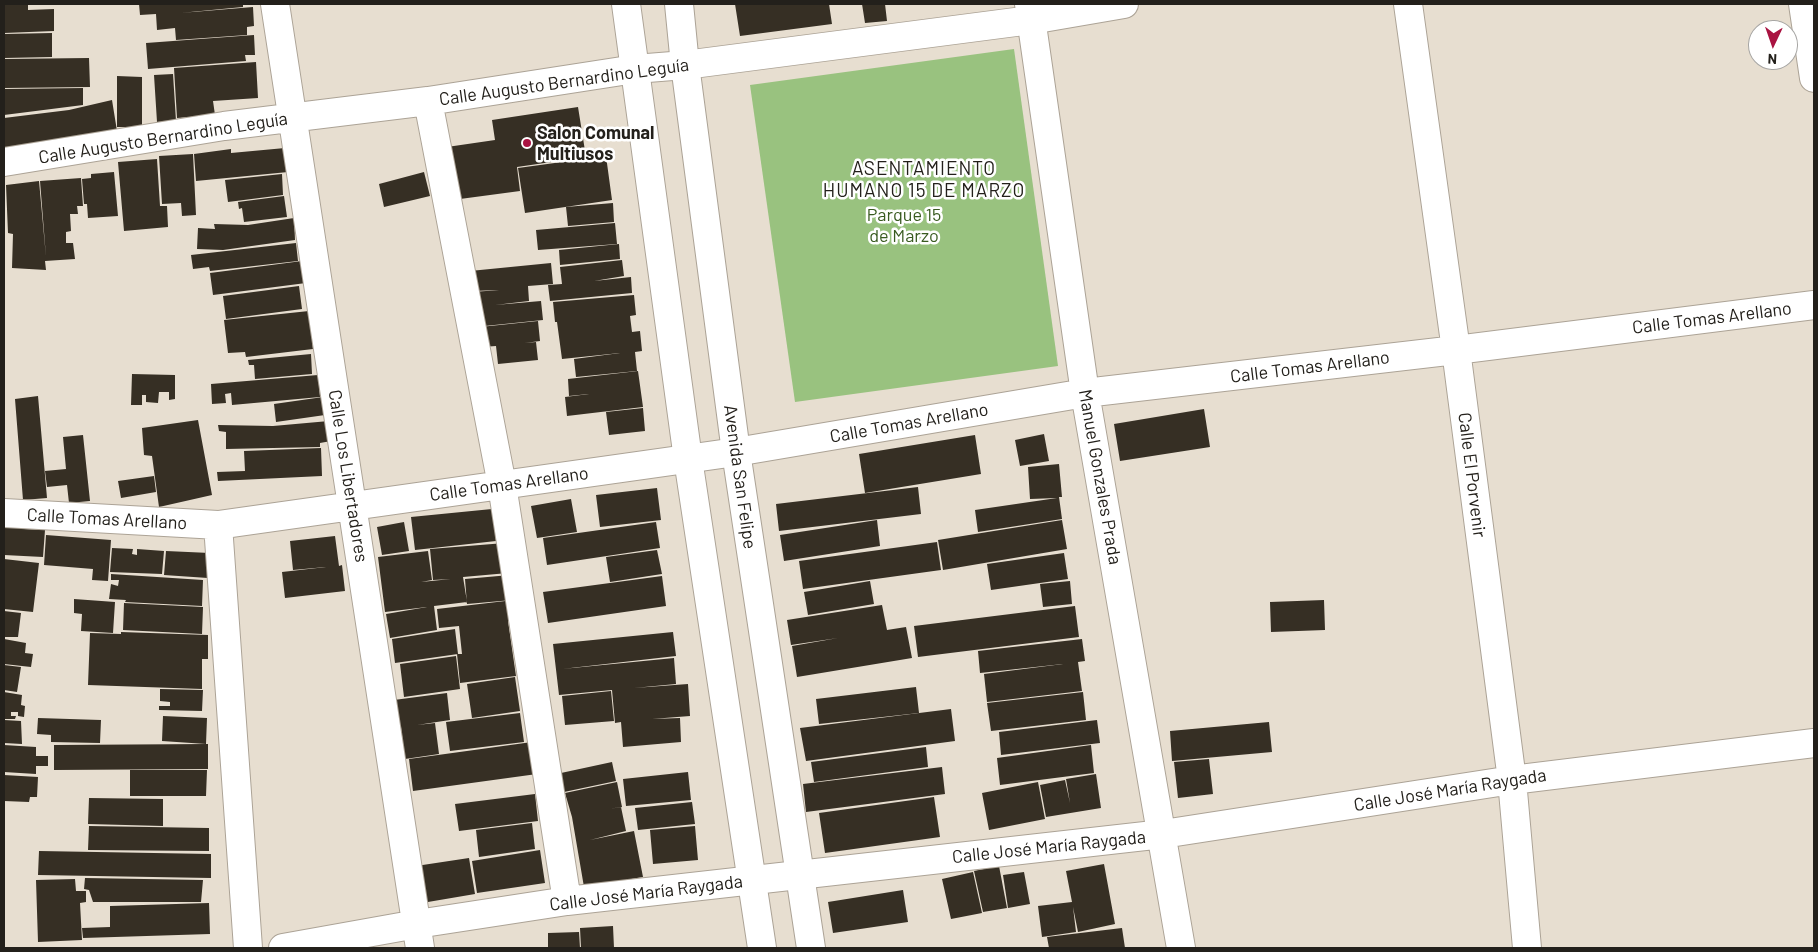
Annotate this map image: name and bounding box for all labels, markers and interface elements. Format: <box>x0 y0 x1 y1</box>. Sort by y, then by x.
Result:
north arrow <box>1748 20 1798 70</box>
text: N <box>1767 51 1777 68</box>
street label: Calle Augusto Bernardino Leguía <box>438 54 690 110</box>
street label: Calle Augusto Bernardino Leguía <box>37 108 289 168</box>
place label: Salon Comunal Multiusos <box>537 122 655 164</box>
marker: Salon Comunal Multiusos <box>521 137 533 149</box>
district label: ASENTAMIENTO HUMANO 15 DE MARZO <box>820 158 1028 202</box>
park label: Parque 15 de Marzo <box>867 204 941 246</box>
street label: Calle Tomas Arellano <box>1631 298 1793 338</box>
street label: Calle Tomas Arellano <box>1229 347 1391 387</box>
street label: Calle Los Libertadores <box>324 388 372 564</box>
street label: Manuel Gonzales Prada <box>1074 388 1126 566</box>
street label: Calle Tomas Arellano <box>828 398 990 448</box>
street label: Avenida San Felipe <box>719 404 761 550</box>
street label: Calle El Porvenir <box>1454 411 1490 539</box>
street label: Calle Tomas Arellano <box>428 462 590 506</box>
street label: Calle Tomas Arellano <box>26 504 188 534</box>
street label: Calle José María Raygada <box>1352 764 1548 816</box>
street label: Calle José María Raygada <box>951 826 1147 868</box>
street label: Calle José María Raygada <box>548 870 744 916</box>

